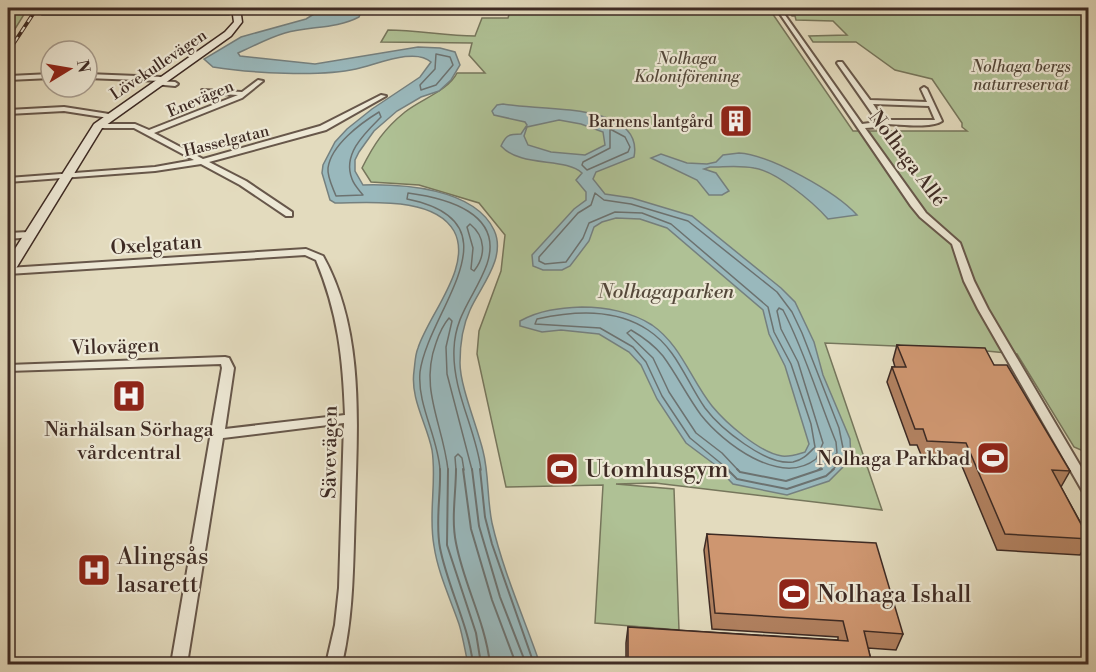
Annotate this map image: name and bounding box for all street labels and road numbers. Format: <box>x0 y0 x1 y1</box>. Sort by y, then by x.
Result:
street label: Lövekullevägen <box>106 25 211 104</box>
street label: Enevägen <box>164 76 237 122</box>
street label: Nolhaga Allé <box>862 106 951 212</box>
street label: Hasselgatan <box>181 121 272 161</box>
street label: Oxelgatan <box>110 230 203 261</box>
street label: Vilovägen <box>69 333 160 362</box>
street label: Sävevägen <box>317 405 344 499</box>

